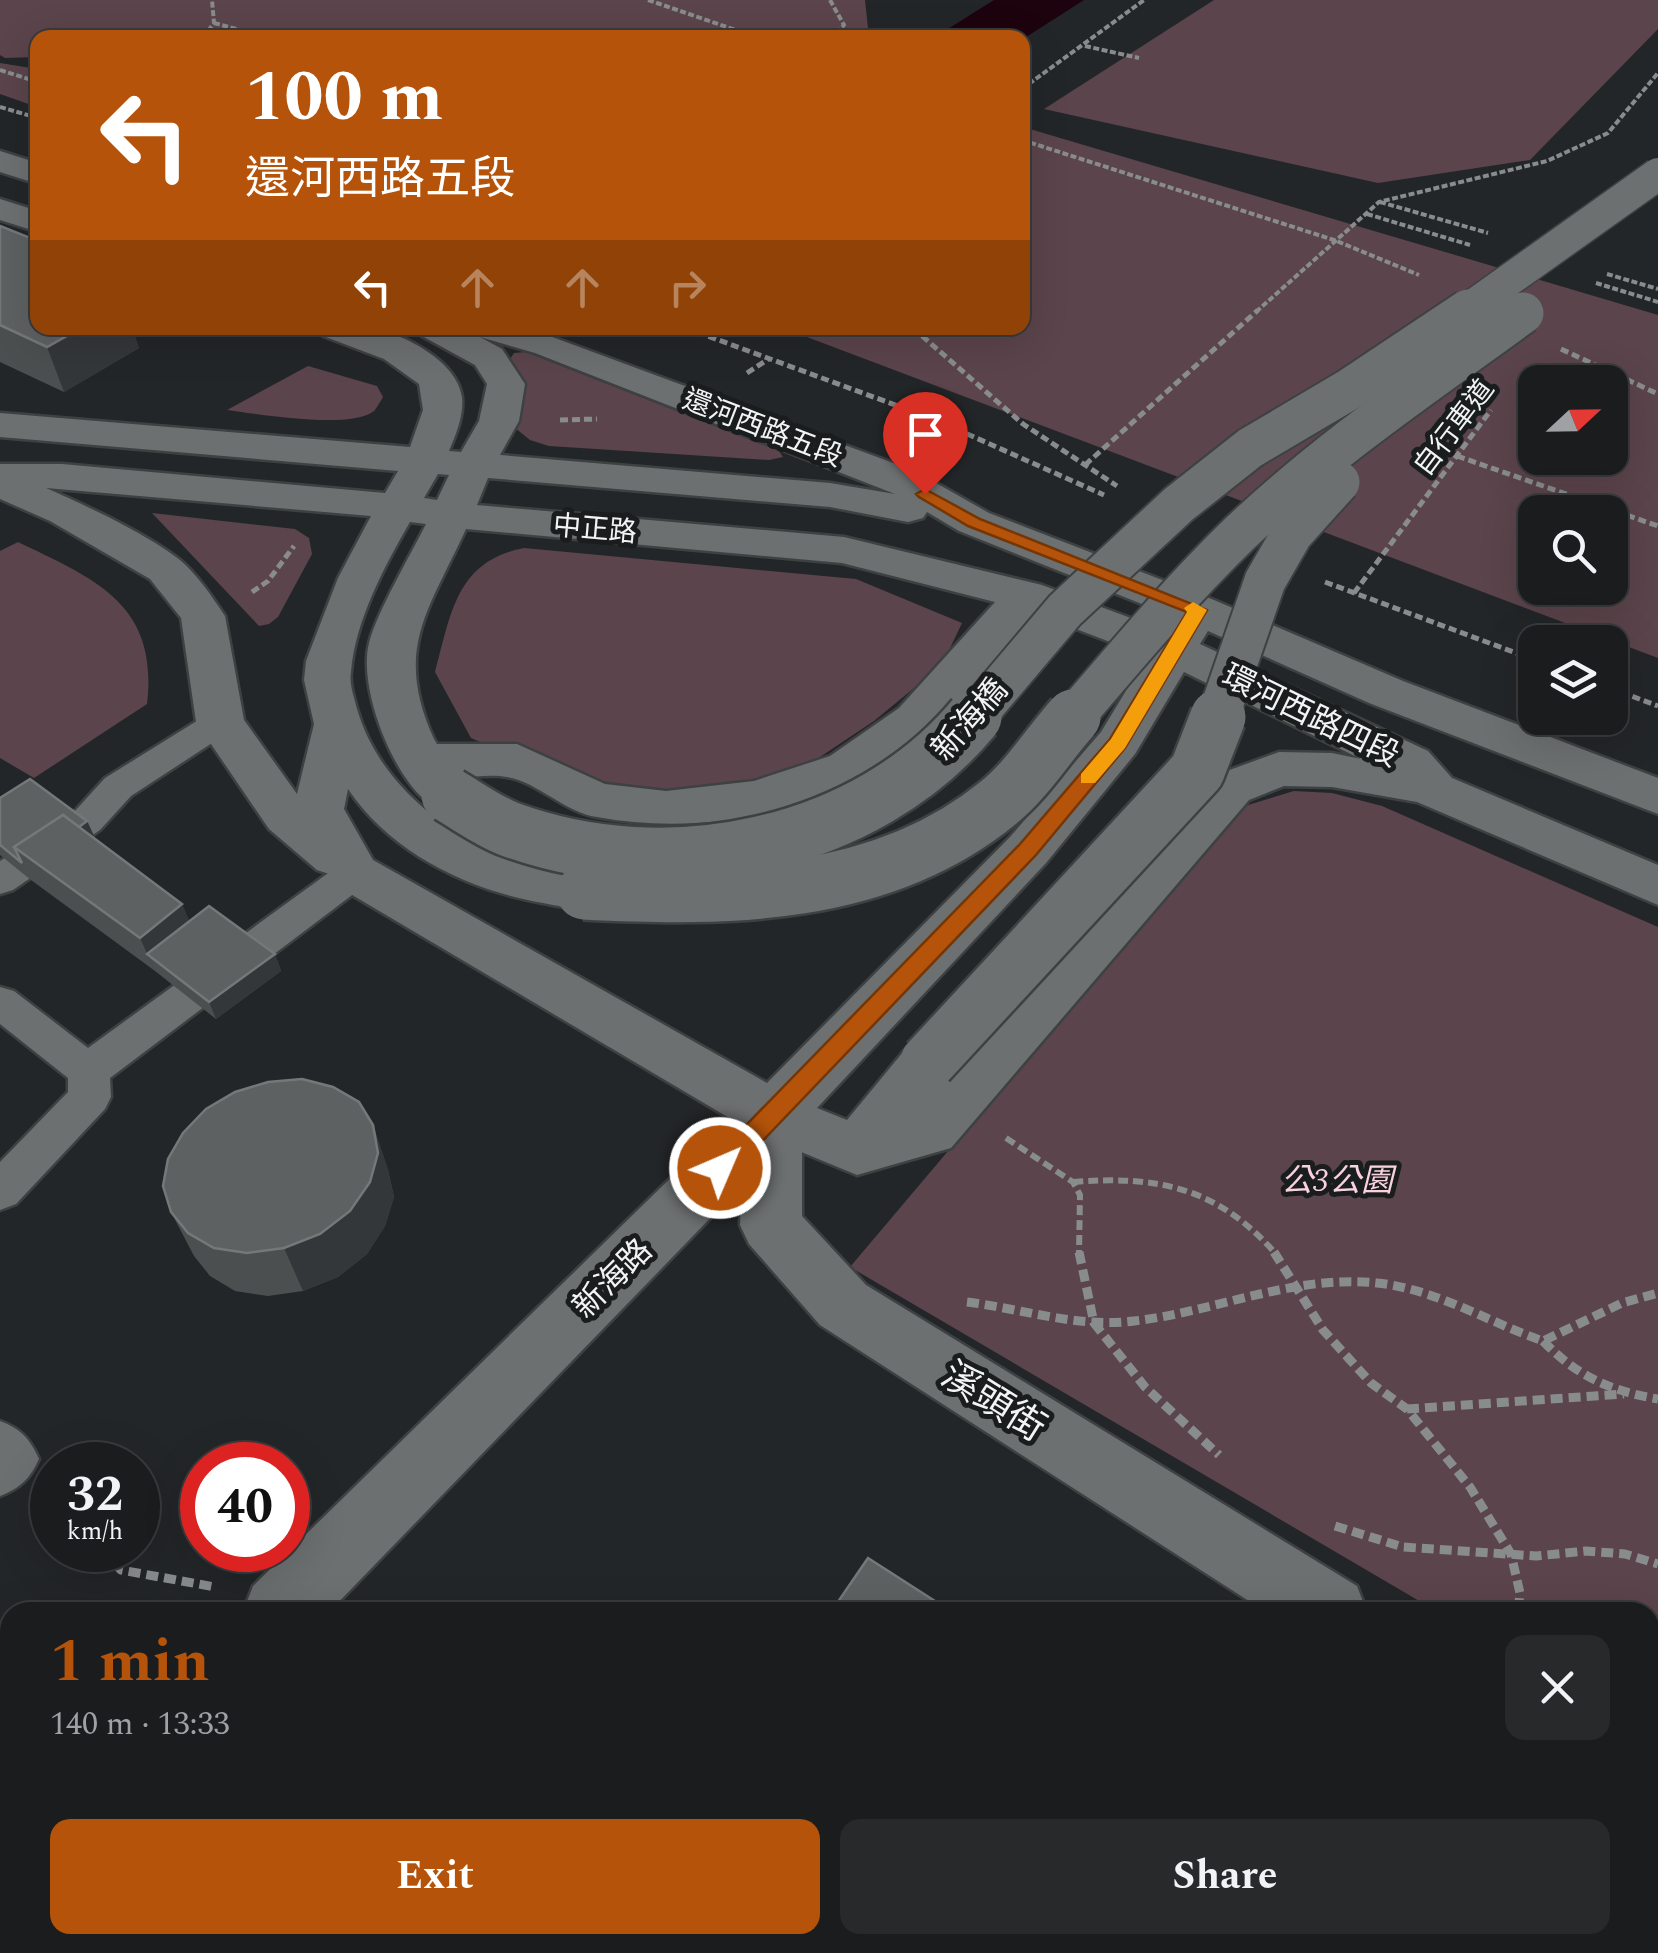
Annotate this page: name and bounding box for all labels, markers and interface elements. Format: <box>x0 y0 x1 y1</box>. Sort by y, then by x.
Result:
text: 100 m <box>245 45 443 151</box>
icon: left <box>80 70 210 200</box>
text: 還河西路五段 <box>245 145 515 214</box>
icon: left <box>345 260 400 315</box>
icon: ahead <box>450 260 505 315</box>
icon: ahead <box>555 260 610 315</box>
icon: right <box>660 260 715 315</box>
north arrow <box>1518 365 1628 475</box>
map controls <box>1518 365 1628 735</box>
street label: 自行車道 <box>1403 370 1505 486</box>
street label: 還河西路五段 <box>676 378 849 479</box>
pin <box>883 392 968 495</box>
icon: arrive <box>898 407 953 462</box>
button: search <box>1518 495 1628 605</box>
street label: 中正路 <box>551 504 639 555</box>
button: layers <box>1518 625 1628 735</box>
street label: 環河西路四段 <box>1213 652 1407 780</box>
street label: 新海橋 <box>920 668 1020 772</box>
position arrow <box>668 1116 772 1220</box>
park label: 公3公園 <box>1281 1157 1397 1206</box>
street label: 新海路 <box>562 1228 664 1330</box>
street label: 溪頭街 <box>929 1348 1057 1457</box>
speed limit sign: 40 <box>180 1442 310 1572</box>
text: 32 <box>67 1457 123 1533</box>
text: km/h <box>67 1513 123 1551</box>
text: 1 min <box>50 1616 210 1708</box>
button: close <box>1505 1635 1610 1740</box>
text: 140 m · 13:33 <box>50 1700 230 1749</box>
button: Exit <box>50 1819 820 1934</box>
button: Share <box>840 1819 1610 1934</box>

